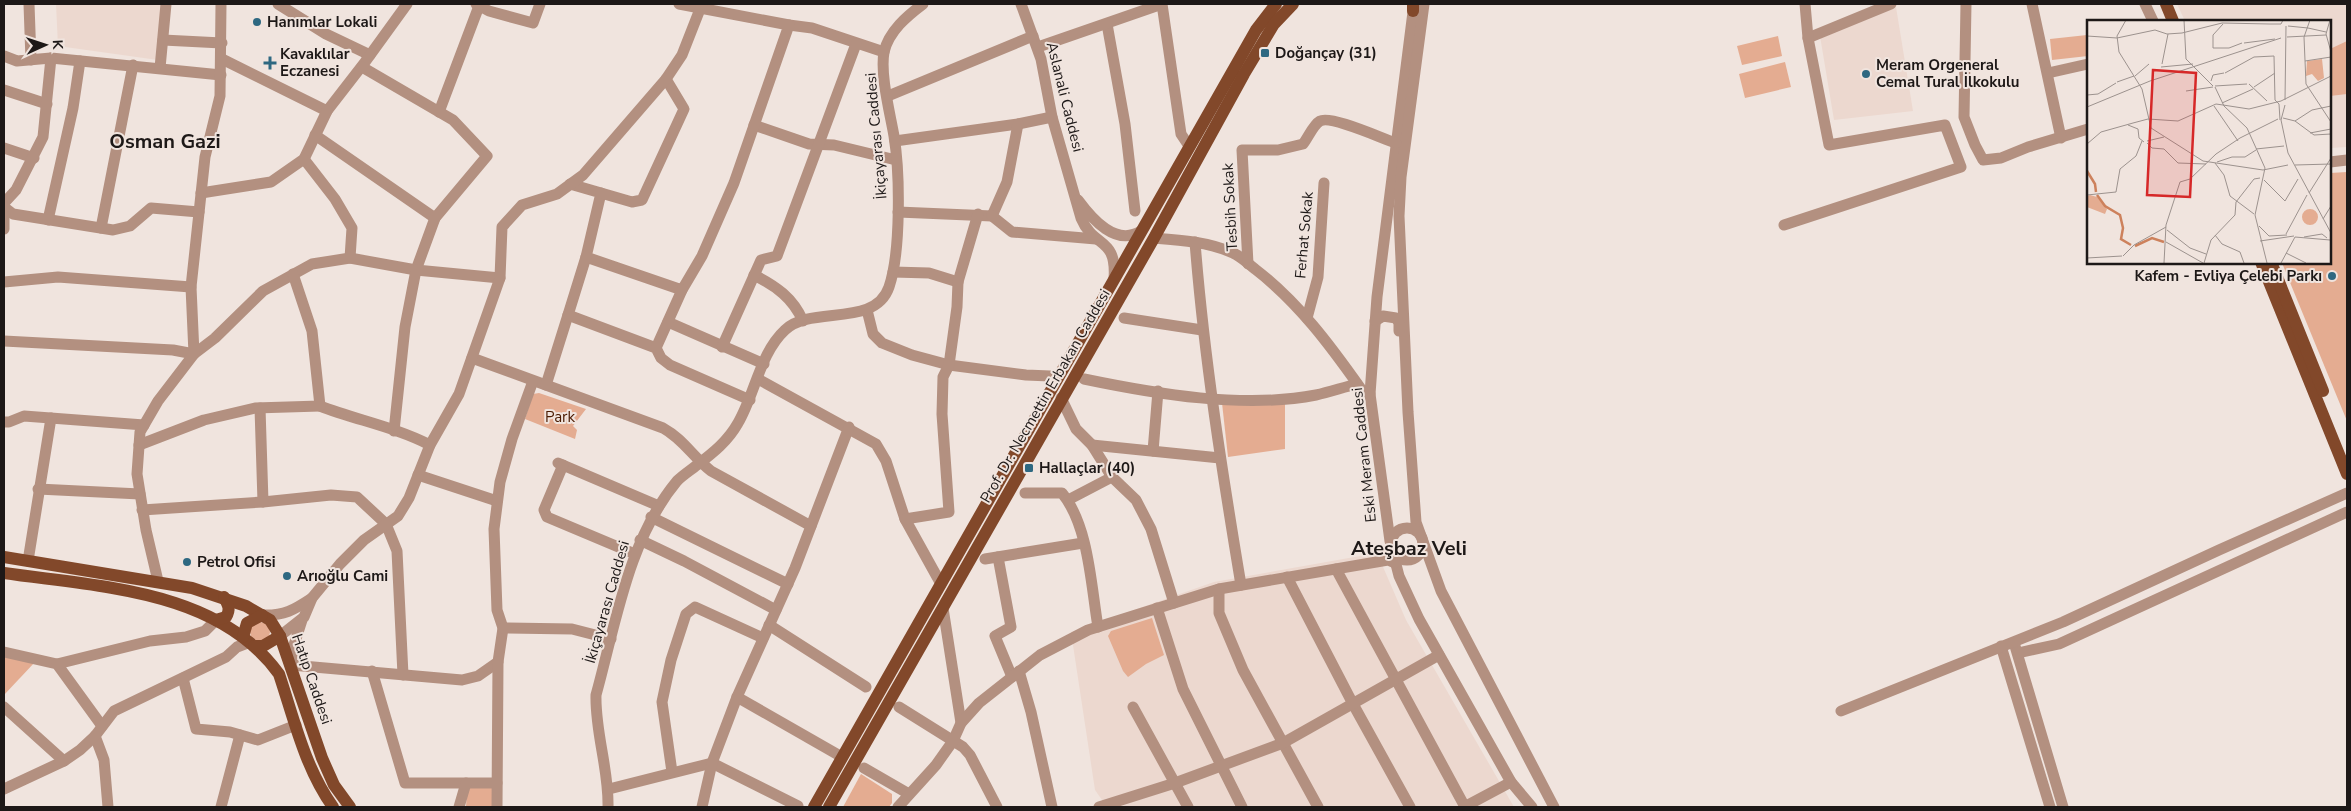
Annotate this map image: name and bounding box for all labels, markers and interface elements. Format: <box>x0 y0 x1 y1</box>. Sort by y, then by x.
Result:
place label: Hanımlar Lokali <box>267 12 377 32</box>
marker: Hanımlar Lokali <box>251 16 263 28</box>
north arrow <box>20 20 70 70</box>
inset map <box>2087 20 2331 264</box>
text: K <box>48 39 67 50</box>
street label: Aslanali Caddesi <box>1042 40 1088 154</box>
place label: Doğançay (31) <box>1275 43 1377 63</box>
place label: Kavaklılar Eczanesi <box>280 44 350 81</box>
marker: Doğançay (31) <box>1259 47 1271 59</box>
place label: Meram Orgeneral Cemal Tural İlkokulu <box>1876 55 2019 92</box>
marker: Kavaklılar Eczanesi <box>264 57 276 69</box>
marker: Meram Orgeneral Cemal Tural İlkokulu <box>1860 68 1872 80</box>
street label: İkiçayarası Caddesi <box>861 72 891 200</box>
district label: Osman Gazi <box>109 128 221 155</box>
street label: Tesbih Sokak <box>1218 162 1242 252</box>
street label: Ferhat Sokak <box>1290 190 1318 279</box>
place label: Kafem - Evliya Çelebi Parkı <box>2134 266 2322 286</box>
marker: Kafem - Evliya Çelebi Parkı <box>2326 270 2338 282</box>
street label: Prof. Dr. Necmettin Erbakan Caddesi <box>975 285 1115 507</box>
street label: Eski Meram Caddesi <box>1347 387 1381 523</box>
park label: Park <box>545 407 575 427</box>
place label: Hallaçlar (40) <box>1039 458 1135 478</box>
marker: Hallaçlar (40) <box>1023 462 1035 474</box>
district label: Ateşbaz Veli <box>1351 535 1467 562</box>
street label: İkiçayarası Caddesi <box>580 538 634 666</box>
place label: Petrol Ofisi <box>197 552 276 572</box>
marker: Petrol Ofisi <box>181 556 193 568</box>
place label: Arıoğlu Cami <box>297 566 388 586</box>
marker: Arıoğlu Cami <box>281 570 293 582</box>
street label: Hatıp Caddesi <box>287 631 337 727</box>

